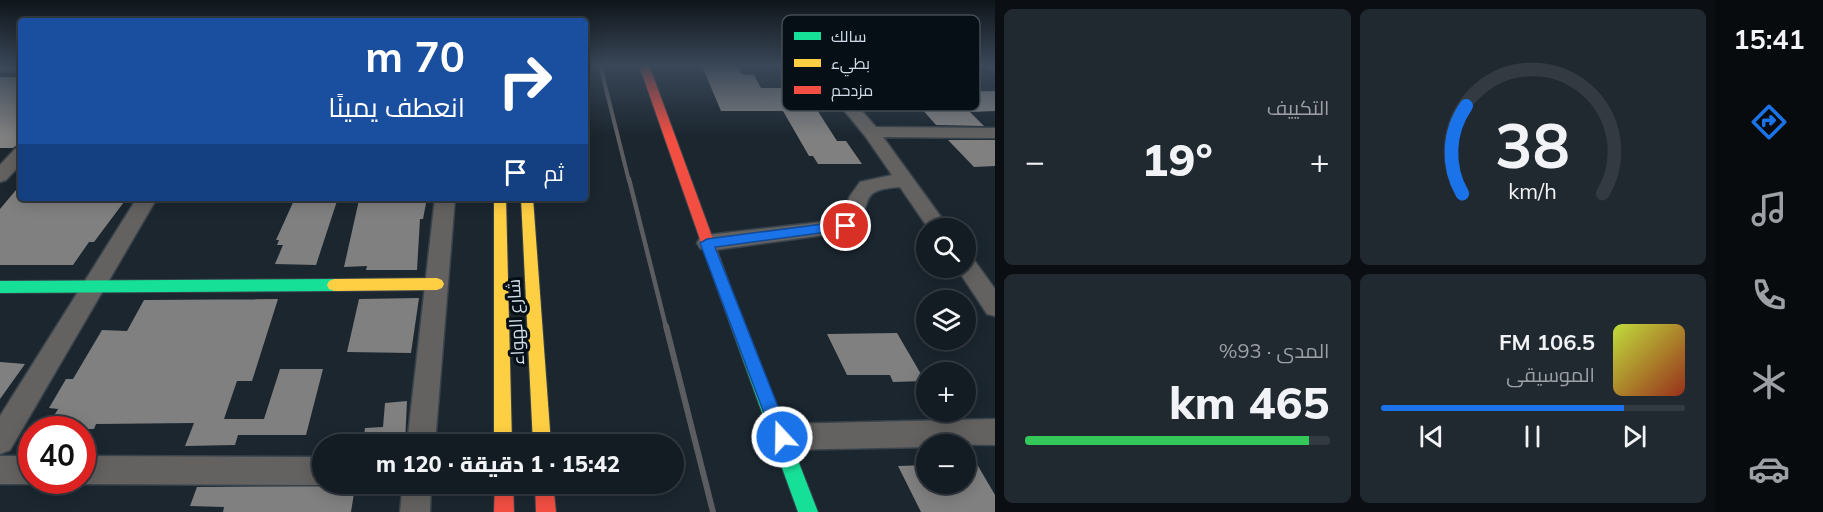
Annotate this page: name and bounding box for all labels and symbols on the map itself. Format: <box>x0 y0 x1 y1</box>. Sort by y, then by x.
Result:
legend <box>782 15 980 111</box>
text: سالك <box>831 26 866 46</box>
text: بطيء <box>831 53 870 77</box>
text: مزدحم <box>831 80 873 102</box>
pin <box>820 200 871 251</box>
street label: شارع الهواء <box>502 278 530 366</box>
position arrow <box>750 405 814 469</box>
speed limit sign: 40 <box>18 416 96 494</box>

